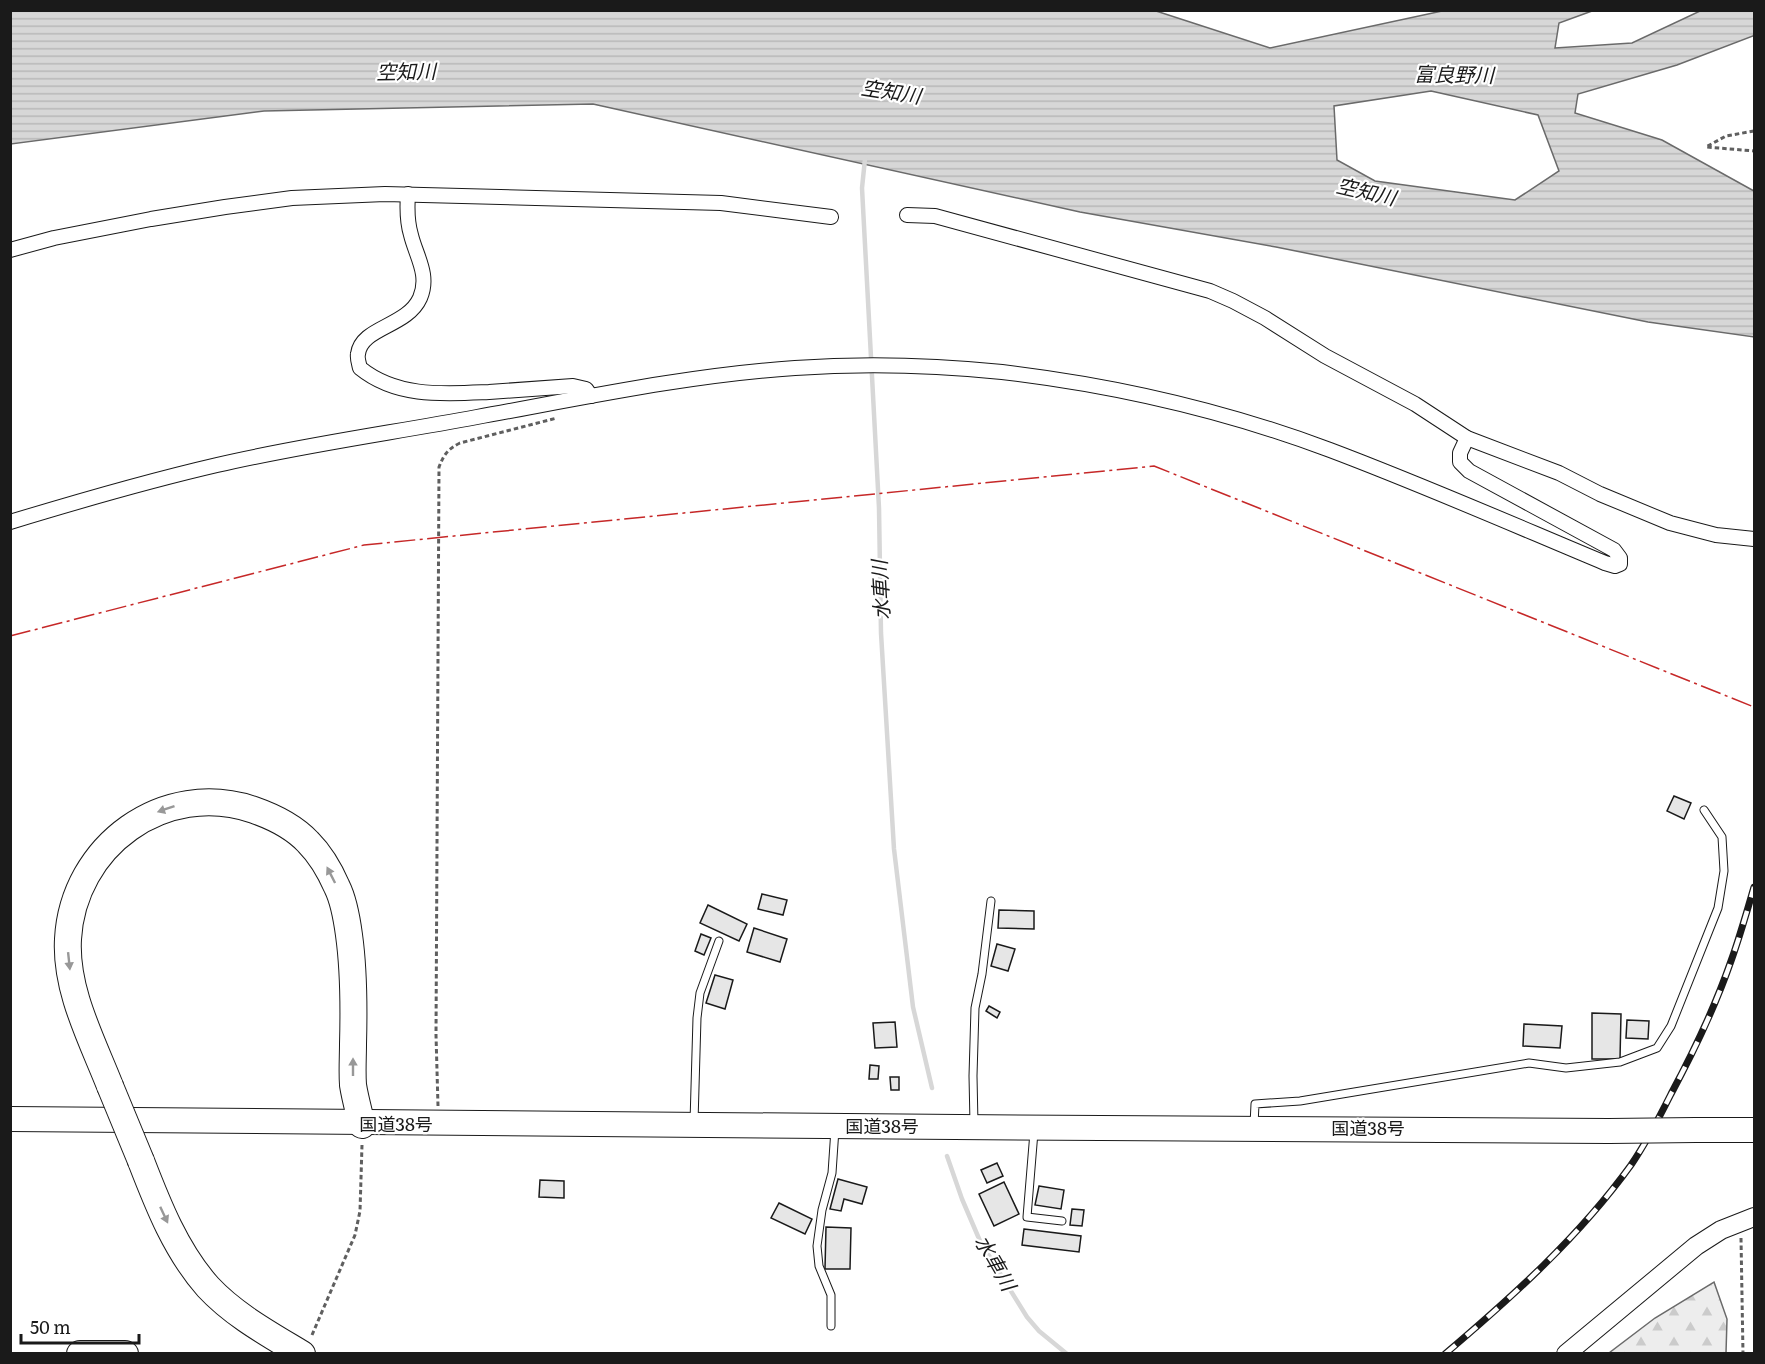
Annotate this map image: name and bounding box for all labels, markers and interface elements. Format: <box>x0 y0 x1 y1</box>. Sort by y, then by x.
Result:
water label: 空知川 <box>376 54 438 86</box>
water label: 富良野川 <box>1414 57 1496 89</box>
water label: 空知川 <box>859 71 925 110</box>
water label: 空知川 <box>1334 169 1401 212</box>
water label: 水車川 <box>862 557 896 621</box>
one-way arrow <box>157 805 175 815</box>
one-way arrow <box>327 867 336 884</box>
one-way arrow <box>64 952 74 971</box>
one-way arrow <box>348 1058 358 1077</box>
street label: 国道38号 <box>359 1110 433 1137</box>
street label: 国道38号 <box>845 1112 919 1139</box>
street label: 国道38号 <box>1331 1114 1405 1141</box>
one-way arrow <box>159 1207 168 1224</box>
water label: 水車川 <box>969 1229 1026 1297</box>
scale bar <box>21 1307 140 1345</box>
text: 50 m <box>30 1313 71 1340</box>

